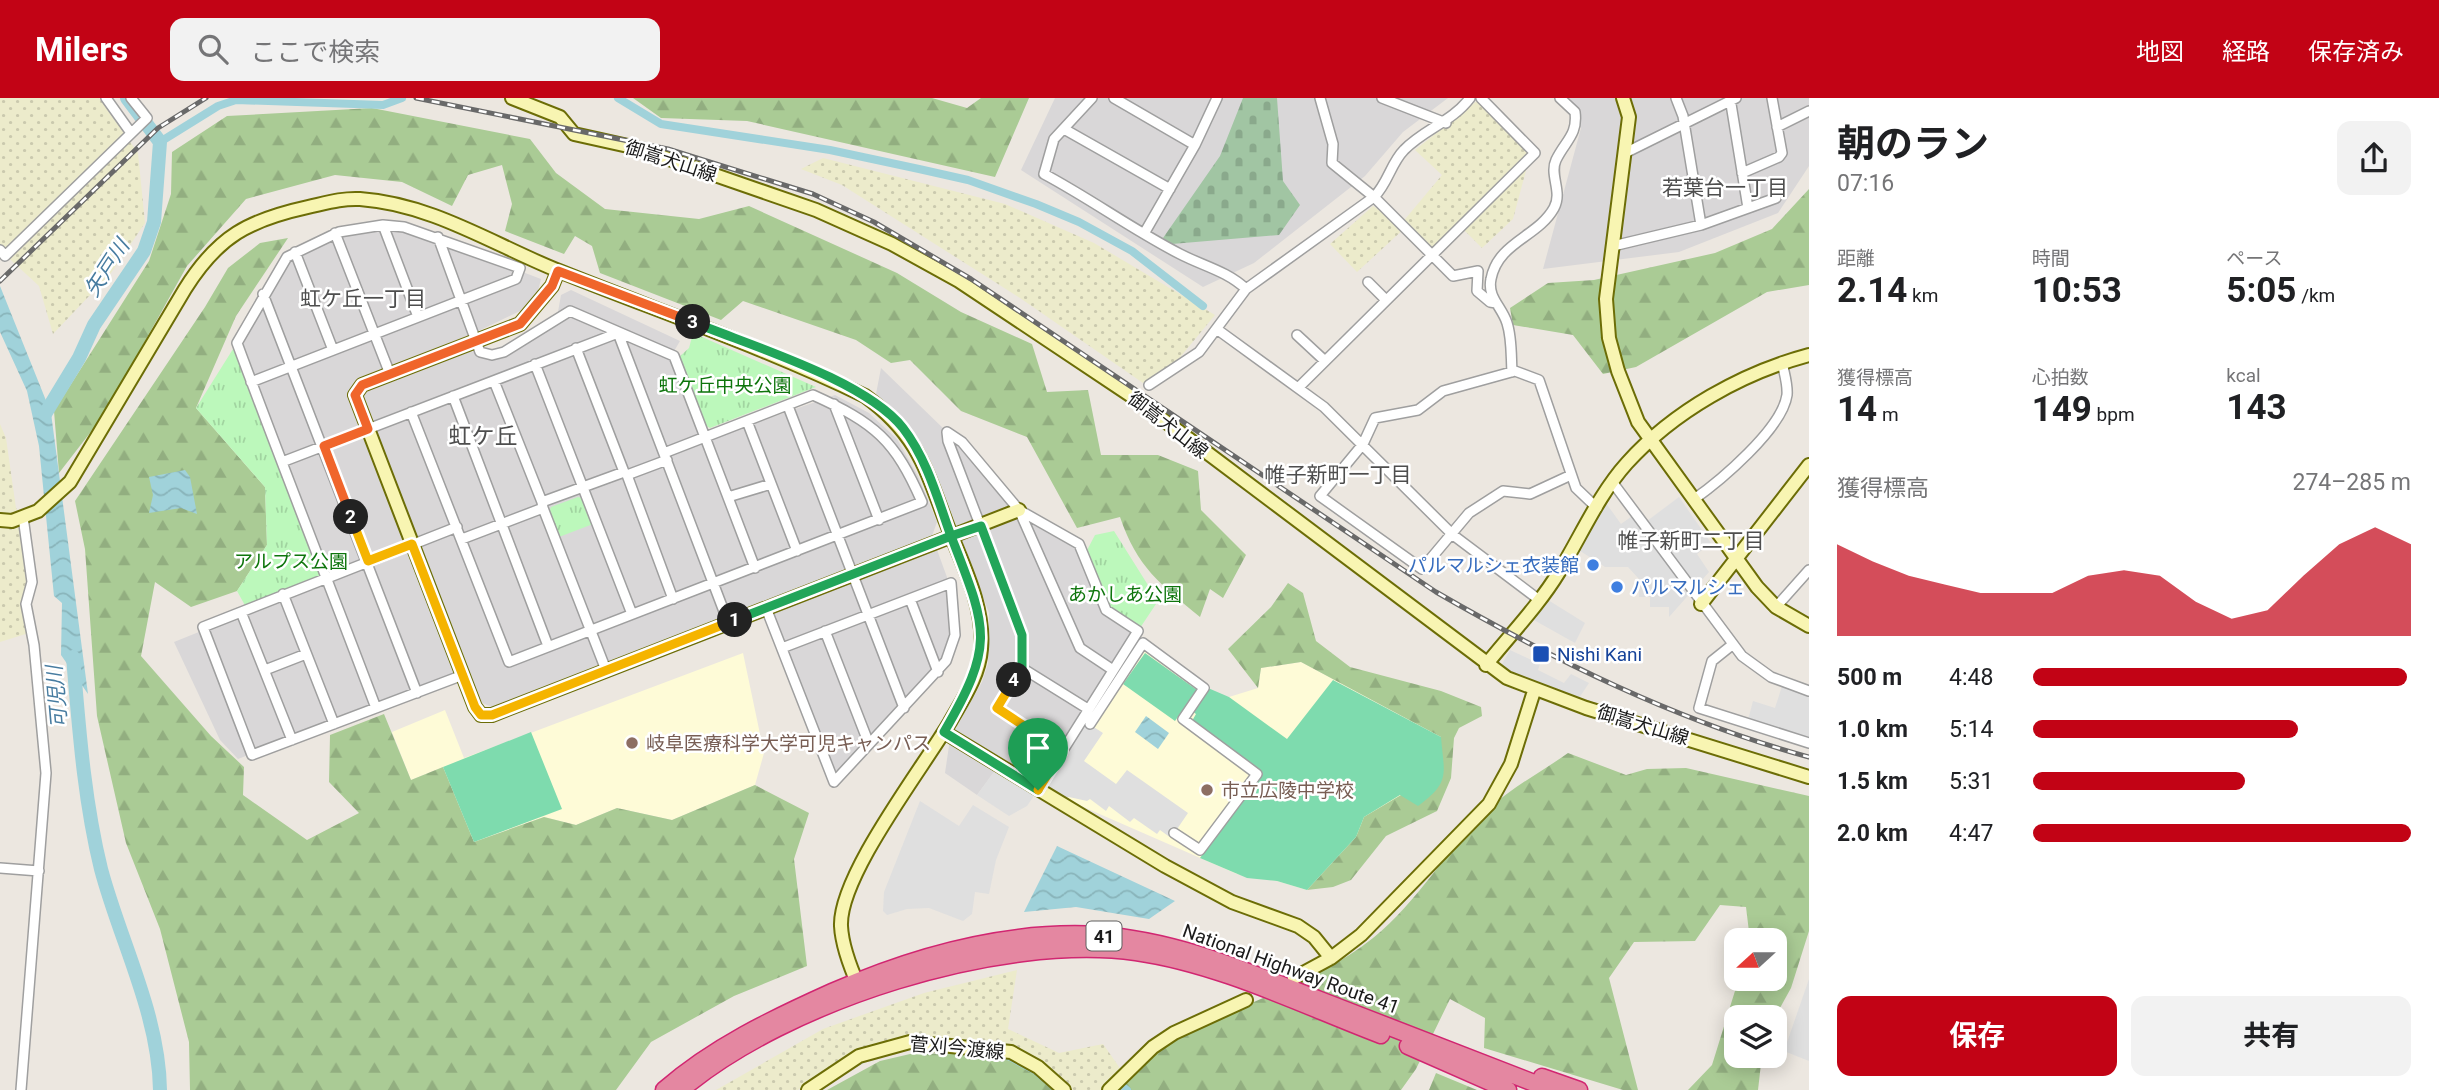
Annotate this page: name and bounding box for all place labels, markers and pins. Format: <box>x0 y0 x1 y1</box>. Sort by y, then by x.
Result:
pin: 3 <box>676 304 710 340</box>
pin: 2 <box>334 500 368 534</box>
place label: パルマルシェ衣装館 <box>1408 554 1579 577</box>
marker: パルマルシェ衣装館 <box>1585 557 1601 573</box>
place label: パルマルシェ <box>1631 576 1745 599</box>
marker: パルマルシェ <box>1609 579 1625 595</box>
pin: 1 <box>718 602 752 638</box>
place label: Nishi Kani <box>1557 643 1642 666</box>
marker: Nishi Kani <box>1531 644 1551 664</box>
pin: 4 <box>996 662 1032 698</box>
pin <box>1008 718 1068 790</box>
place label: 岐阜医療科学大学可児キャンパス <box>646 732 931 755</box>
marker: 岐阜医療科学大学可児キャンパス <box>624 735 640 751</box>
place label: 市立広陵中学校 <box>1221 779 1354 802</box>
marker: 市立広陵中学校 <box>1199 782 1215 798</box>

